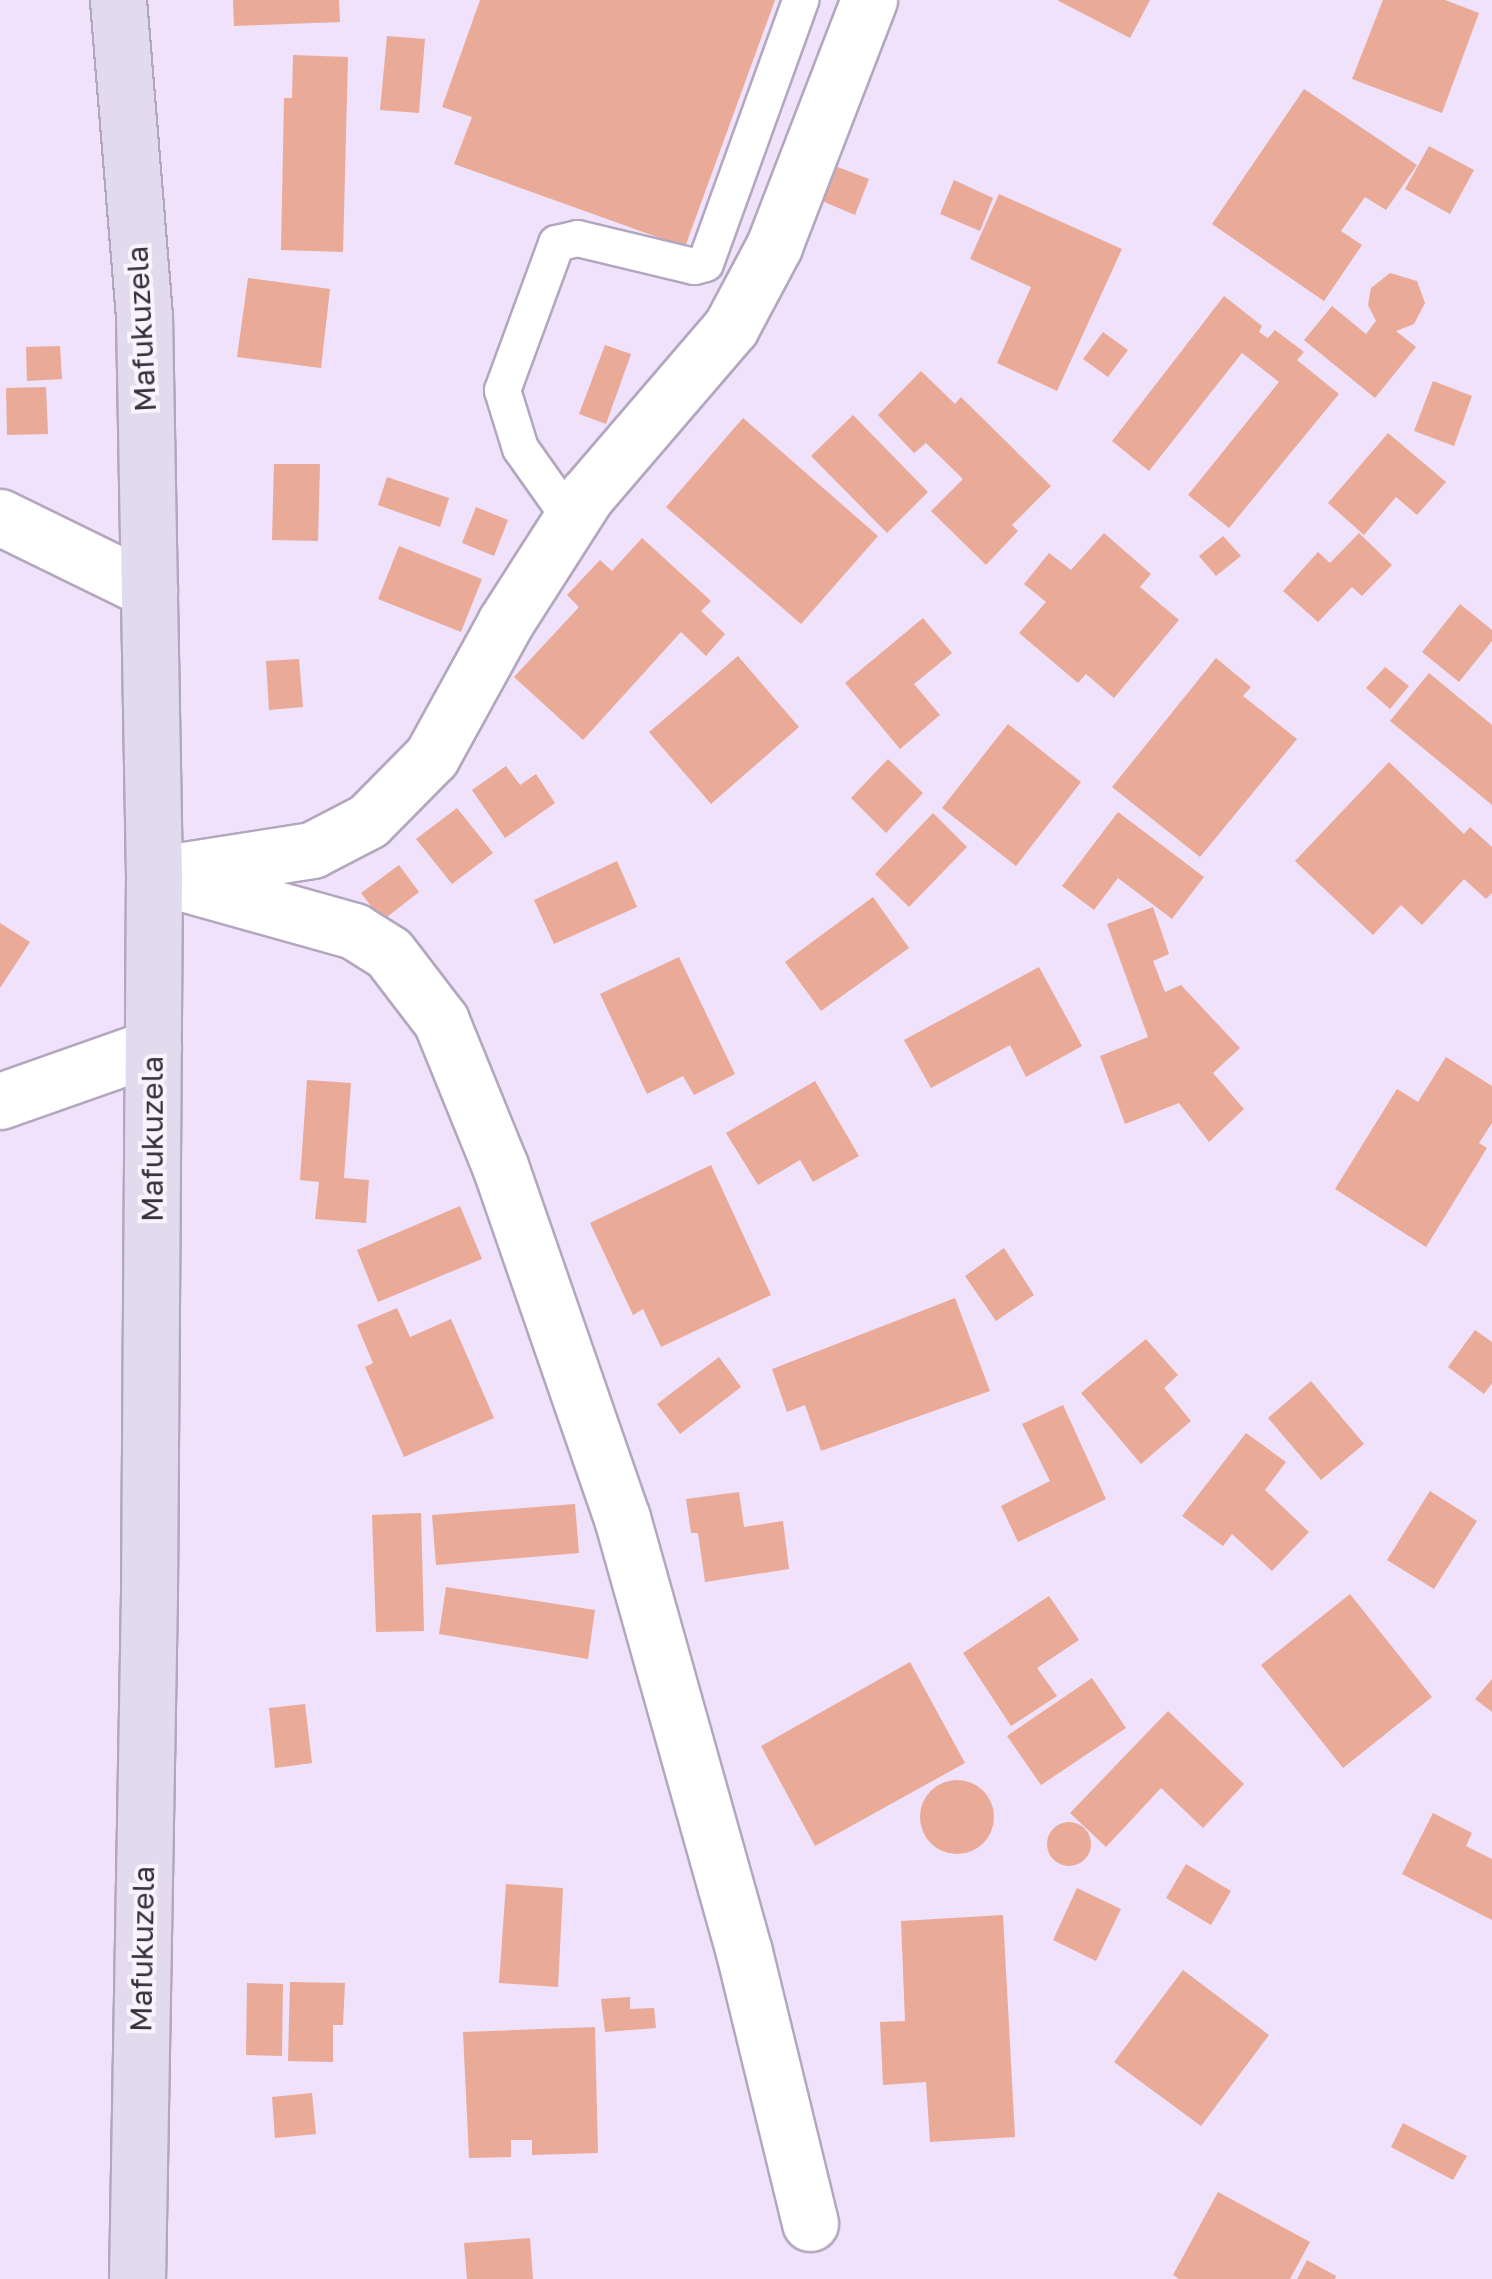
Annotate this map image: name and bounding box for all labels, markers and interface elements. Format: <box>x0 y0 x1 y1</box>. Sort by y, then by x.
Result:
street label: Mafukuzela <box>119 245 163 413</box>
street label: Mafukuzela <box>134 1056 170 1222</box>
street label: Mafukuzela <box>123 1866 161 2032</box>

